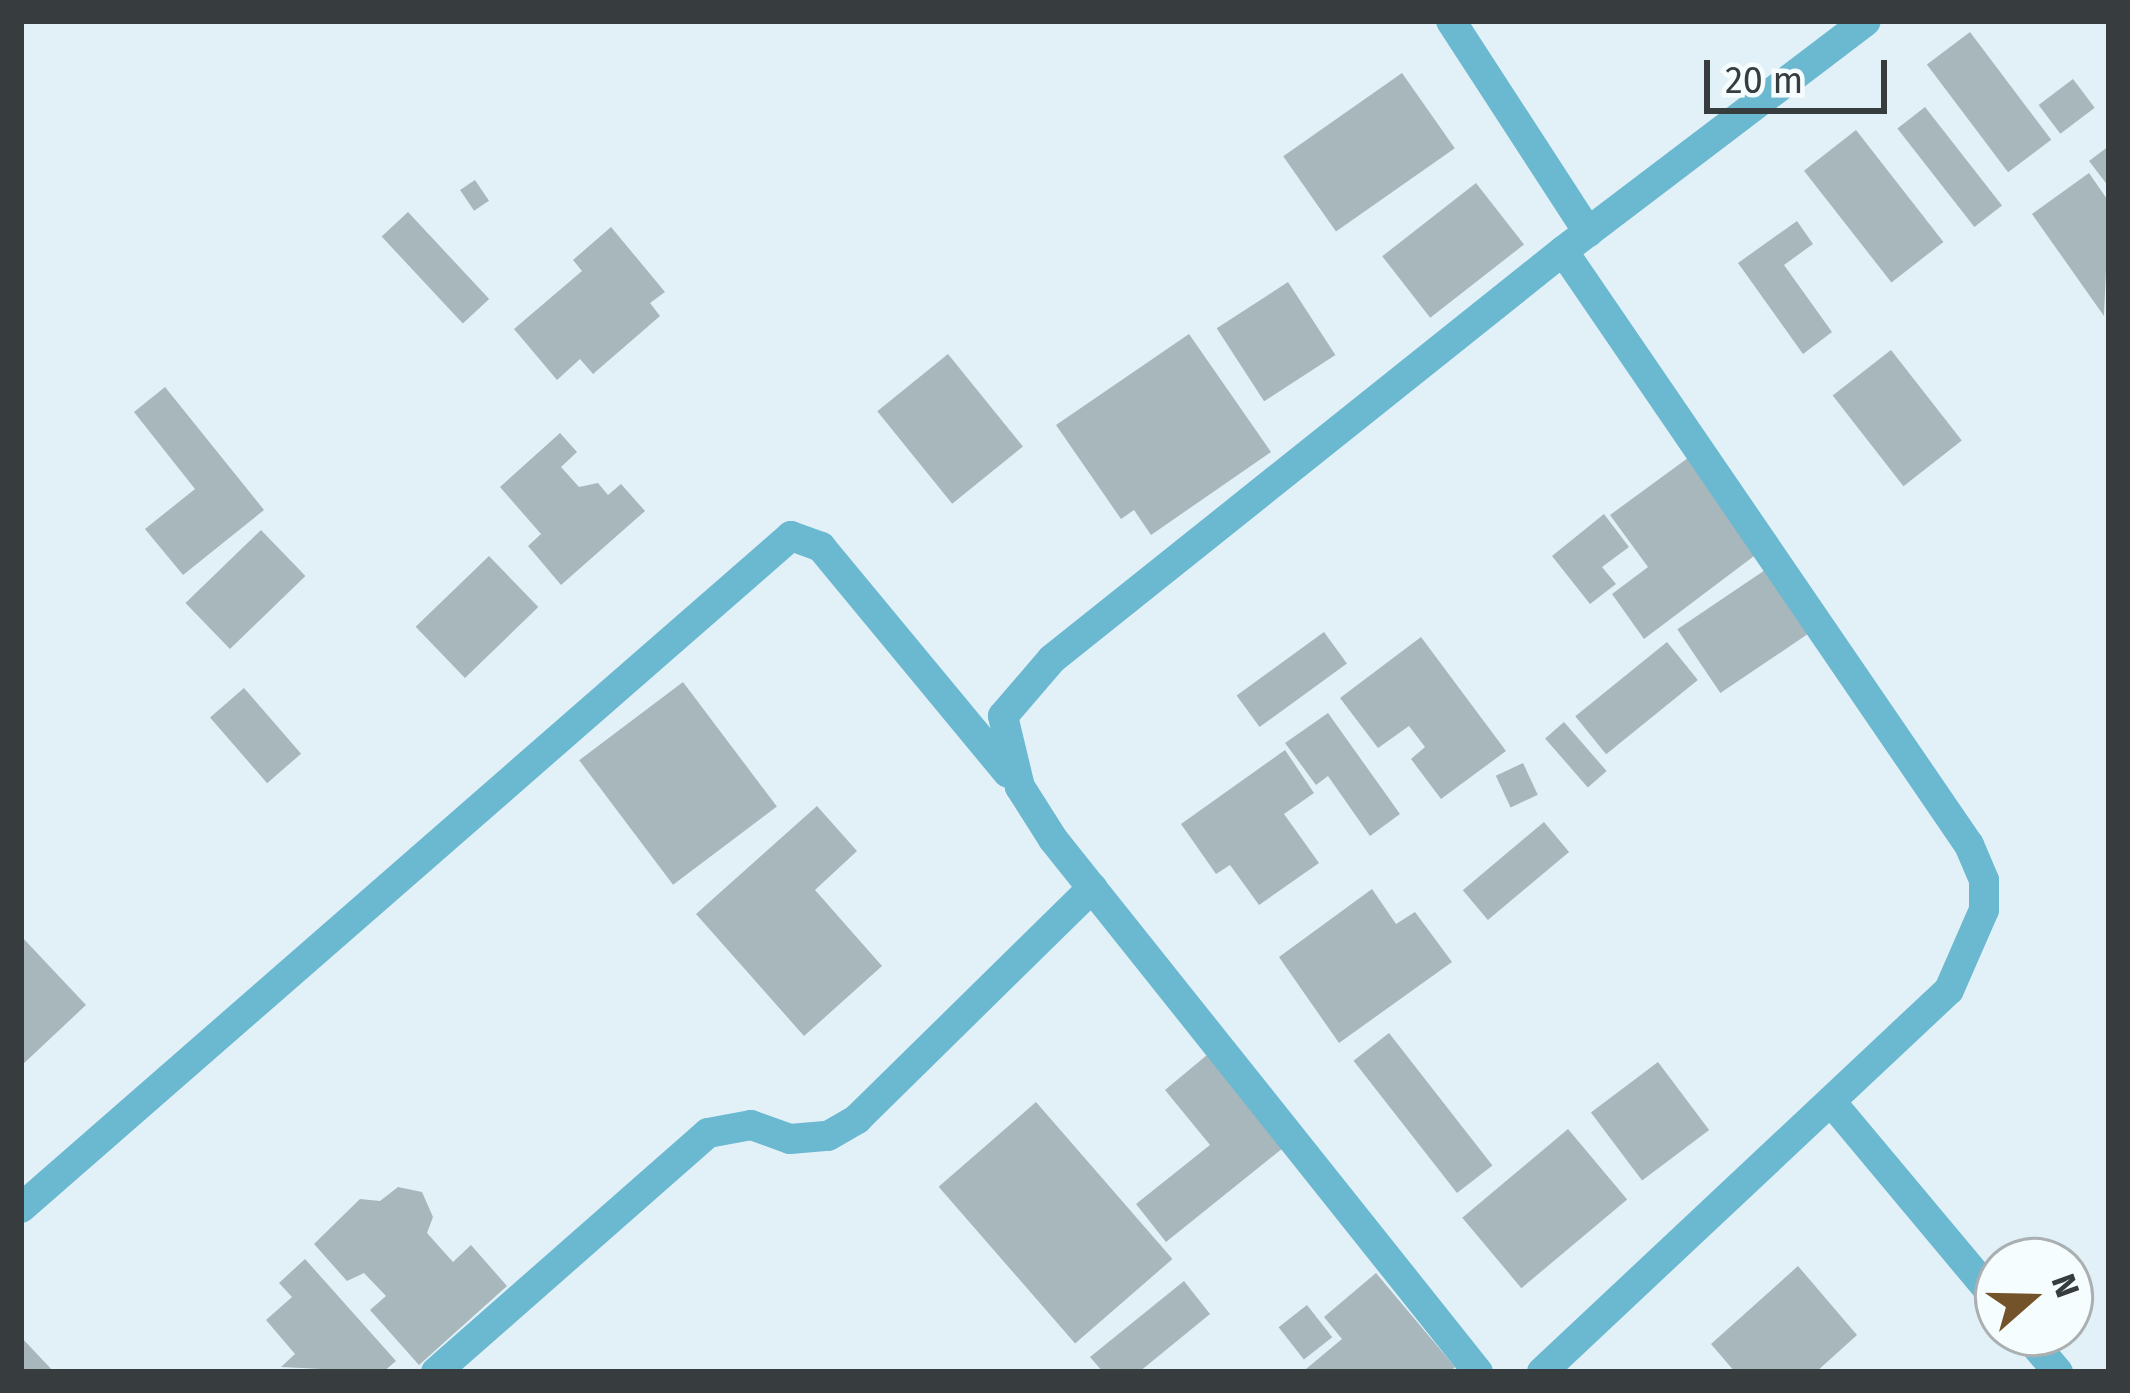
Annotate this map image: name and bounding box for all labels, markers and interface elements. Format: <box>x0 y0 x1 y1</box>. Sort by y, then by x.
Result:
scale bar <box>1710 36 1893 110</box>
text: 20 m <box>1725 59 1803 103</box>
north arrow <box>1974 1237 2094 1357</box>
text: N <box>2042 1269 2088 1303</box>

